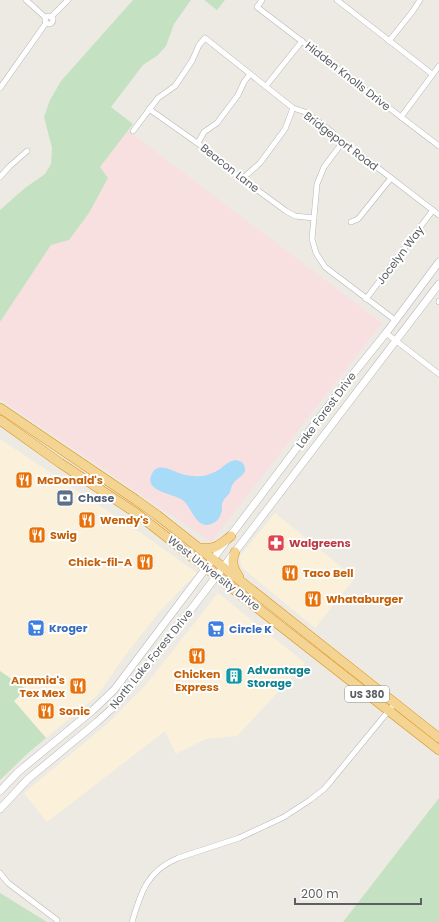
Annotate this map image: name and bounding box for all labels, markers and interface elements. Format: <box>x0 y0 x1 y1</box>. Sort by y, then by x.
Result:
street label: Hidden Knolls Drive <box>302 38 394 115</box>
street label: Bridgeport Road <box>300 108 382 174</box>
street label: Beacon Lane <box>197 140 263 196</box>
street label: Jocelyn Way <box>373 222 428 288</box>
street label: Lake Forest Drive <box>292 369 360 451</box>
restaurant icon: McDonald's <box>14 470 34 490</box>
place label: McDonald's <box>37 472 103 488</box>
bank icon: Chase <box>55 488 75 508</box>
place label: Chase <box>78 490 114 506</box>
restaurant icon: Wendy's <box>77 510 97 530</box>
place label: Wendy's <box>100 512 149 528</box>
restaurant icon: Swig <box>27 525 47 545</box>
place label: Swig <box>50 527 77 543</box>
street label: West University Drive <box>164 532 264 614</box>
pharmacy icon: Walgreens <box>266 533 286 553</box>
place label: Walgreens <box>289 535 351 551</box>
restaurant icon: Chick-fil-A <box>135 552 155 572</box>
place label: Chick-fil-A <box>68 554 132 570</box>
restaurant icon: Taco Bell <box>280 563 300 583</box>
place label: Taco Bell <box>303 565 353 581</box>
restaurant icon: Whataburger <box>303 589 323 609</box>
place label: Whataburger <box>326 591 403 607</box>
street label: North Lake Forest Drive <box>106 606 196 712</box>
supermarket icon: Kroger <box>26 618 46 638</box>
supermarket icon: Circle K <box>206 619 226 639</box>
place label: Kroger <box>49 620 88 636</box>
place label: Circle K <box>229 621 272 637</box>
restaurant icon: Chicken Express <box>187 646 207 666</box>
place label: Advantage Storage <box>247 662 311 691</box>
place label: Chicken Express <box>174 666 220 695</box>
building icon: Advantage Storage <box>224 666 244 686</box>
place label: Anamia's Tex Mex <box>11 672 66 701</box>
restaurant icon: Anamia's Tex Mex <box>68 676 88 696</box>
road number: US 380 <box>345 686 389 702</box>
restaurant icon: Sonic <box>36 701 56 721</box>
place label: Sonic <box>59 703 90 719</box>
scale bar <box>295 880 421 906</box>
text: 200 m <box>301 885 339 902</box>

